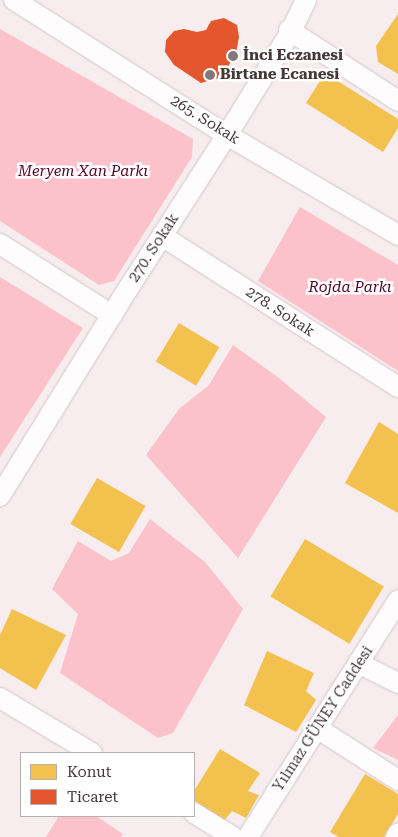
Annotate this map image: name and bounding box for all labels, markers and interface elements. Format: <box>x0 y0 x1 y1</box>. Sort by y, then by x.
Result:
place label: İnci Eczanesi <box>243 47 343 65</box>
marker: İnci Eczanesi <box>227 50 239 62</box>
place label: Birtane Ecanesi <box>220 66 339 84</box>
marker: Birtane Ecanesi <box>204 69 216 81</box>
street label: 265. Sokak <box>167 92 243 148</box>
park label: Meryem Xan Parkı <box>18 163 148 181</box>
street label: 270. Sokak <box>125 210 183 286</box>
park label: Rojda Parkı <box>309 279 391 297</box>
street label: 278. Sokak <box>242 283 318 341</box>
street label: Yılmaz GÜNEY Caddesi <box>269 643 377 795</box>
legend <box>20 752 195 817</box>
text: Konut <box>67 763 111 781</box>
text: Ticaret <box>67 788 118 806</box>

